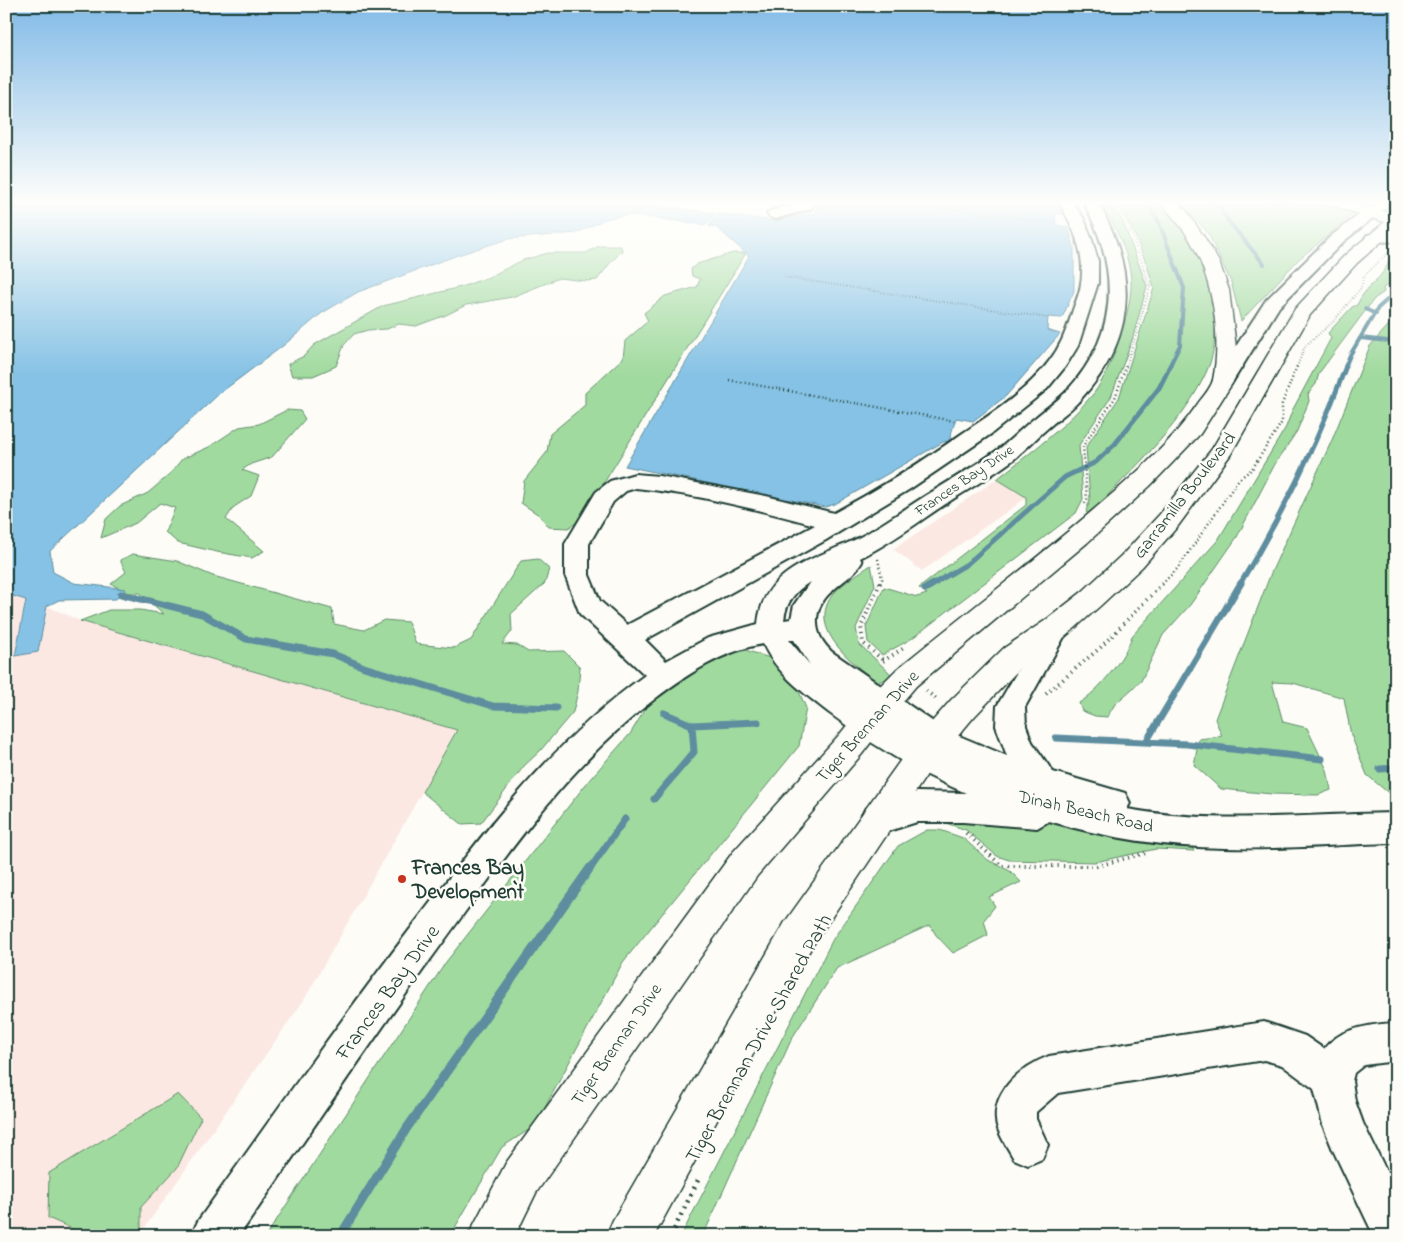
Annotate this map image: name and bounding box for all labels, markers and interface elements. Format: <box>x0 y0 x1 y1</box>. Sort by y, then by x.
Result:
street label: Garramilla Boulevard <box>1128 427 1243 565</box>
street label: Frances Bay Drive <box>910 439 1019 524</box>
street label: Tiger Brennan Drive <box>811 664 928 790</box>
street label: Dinah Beach Road <box>1014 785 1156 841</box>
place label: Frances Bay Development <box>411 854 525 908</box>
marker: Frances Bay Development <box>396 873 408 885</box>
street label: Tiger Brennan Drive Shared Path <box>679 909 843 1170</box>
street label: Frances Bay Drive <box>329 919 450 1069</box>
street label: Tiger Brennan Drive <box>566 978 671 1112</box>

